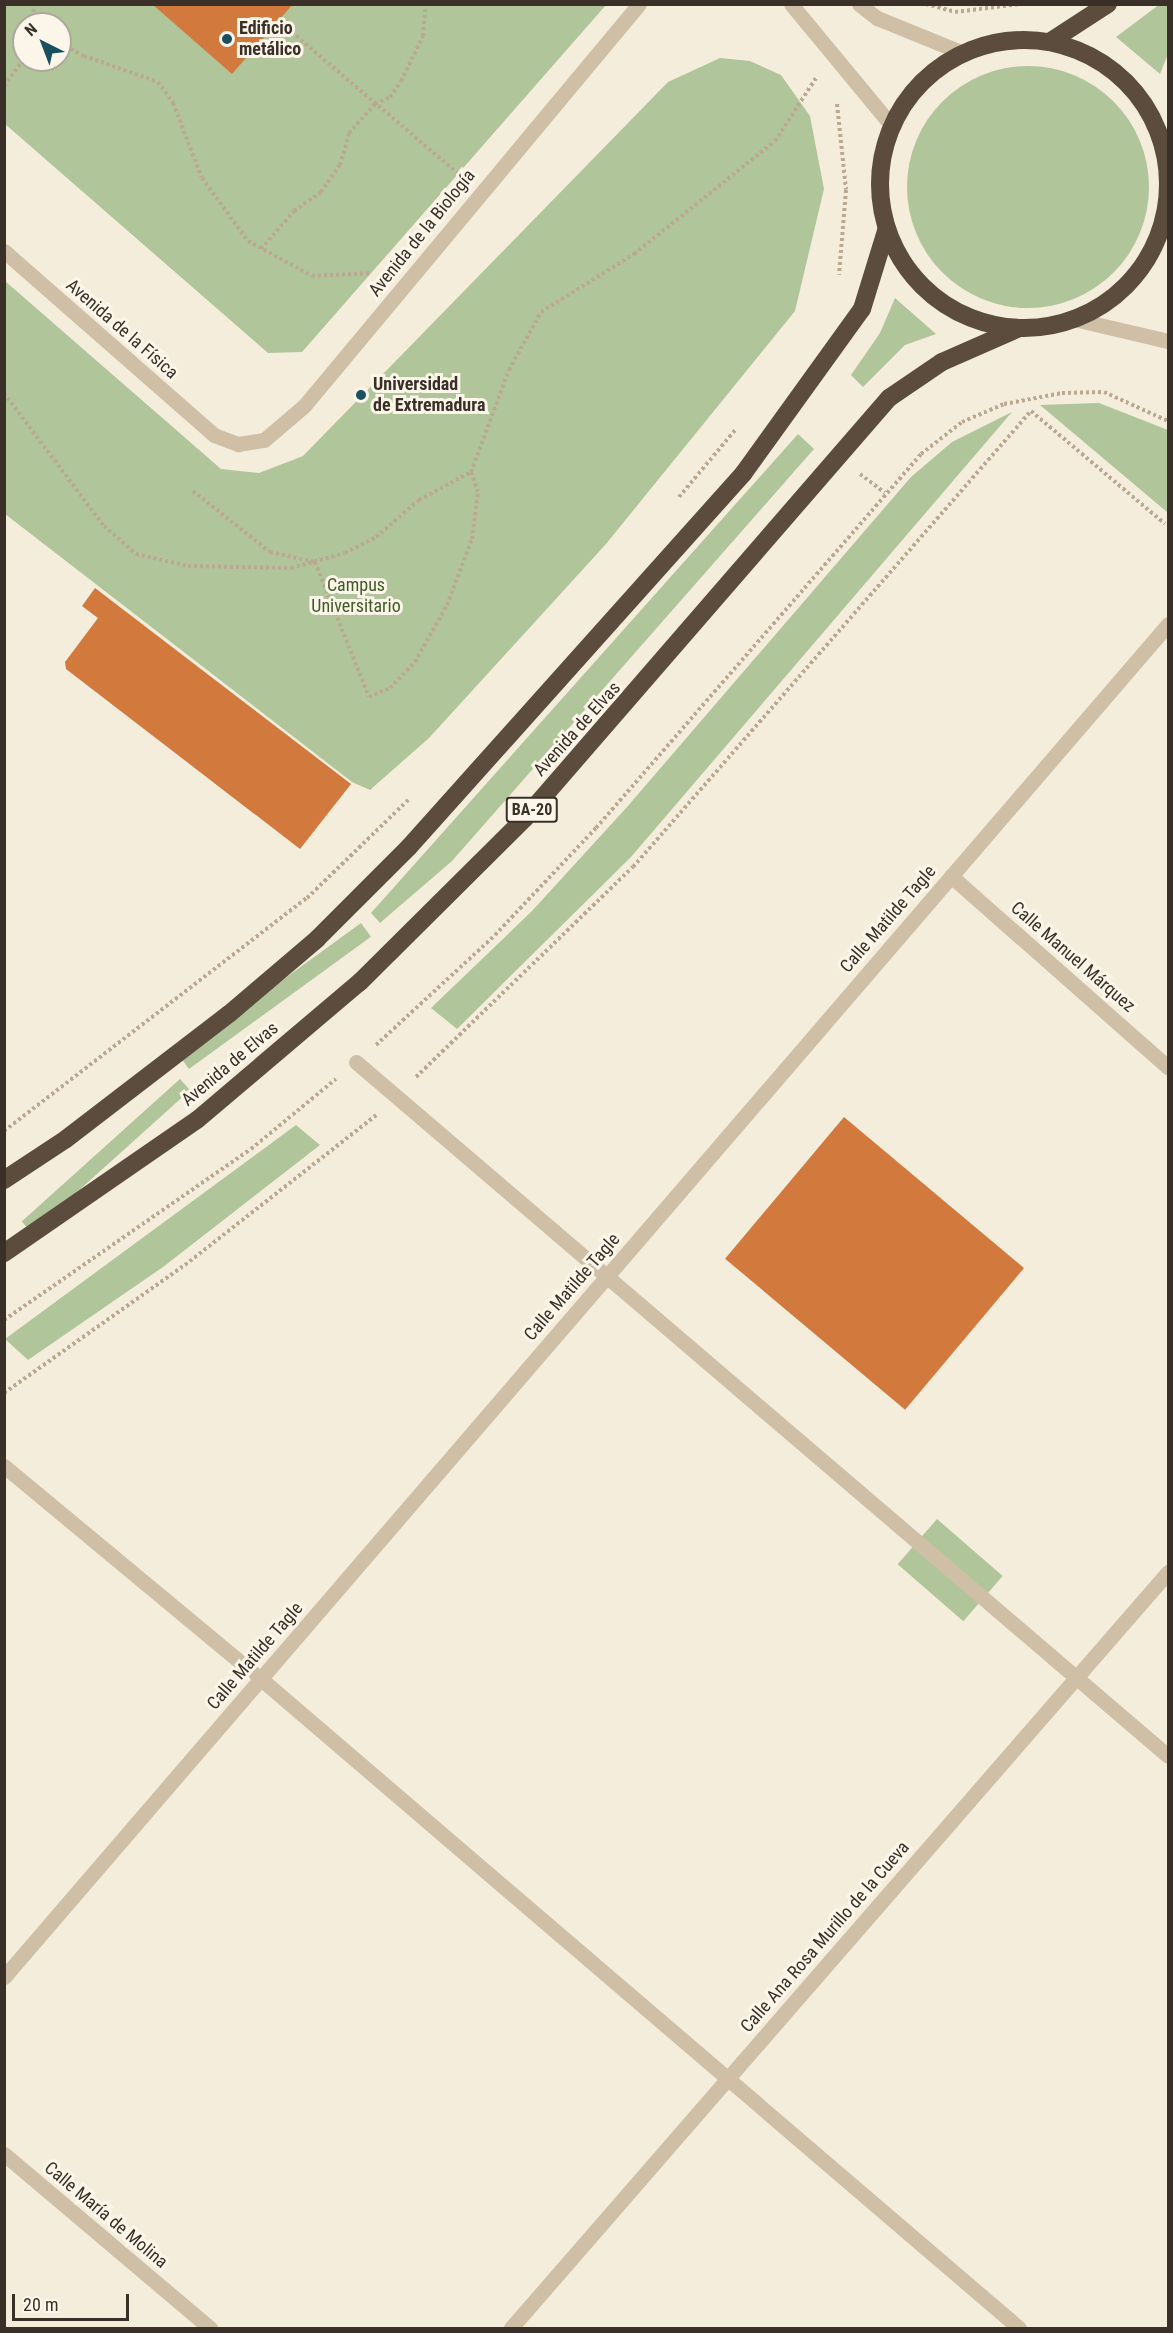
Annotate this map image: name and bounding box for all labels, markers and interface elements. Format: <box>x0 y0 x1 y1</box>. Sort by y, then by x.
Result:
north arrow <box>12 12 72 72</box>
place label: Edificio metálico <box>239 18 301 60</box>
text: N <box>21 19 41 40</box>
marker: Edificio metálico <box>220 32 234 46</box>
street label: Avenida de la Biología <box>364 165 480 301</box>
street label: Avenida de la Física <box>62 275 182 383</box>
place label: Universidad de Extremadura <box>373 374 485 416</box>
marker: Universidad de Extremadura <box>354 388 368 402</box>
park label: Campus Universitario <box>311 575 401 618</box>
street label: Avenida de Elvas <box>529 677 625 781</box>
road number: BA-20 <box>505 797 559 823</box>
street label: Calle Matilde Tagle <box>835 861 941 977</box>
street label: Calle Manuel Márquez <box>1006 897 1140 1017</box>
street label: Avenida de Elvas <box>177 1017 283 1111</box>
street label: Calle Matilde Tagle <box>519 1229 625 1345</box>
street label: Calle Matilde Tagle <box>202 1598 308 1714</box>
street label: Calle Ana Rosa Murillo de la Cueva <box>736 1837 914 2037</box>
street label: Calle María de Molina <box>40 2157 172 2273</box>
scale bar <box>15 2282 132 2320</box>
text: 20 m <box>23 2294 58 2315</box>

